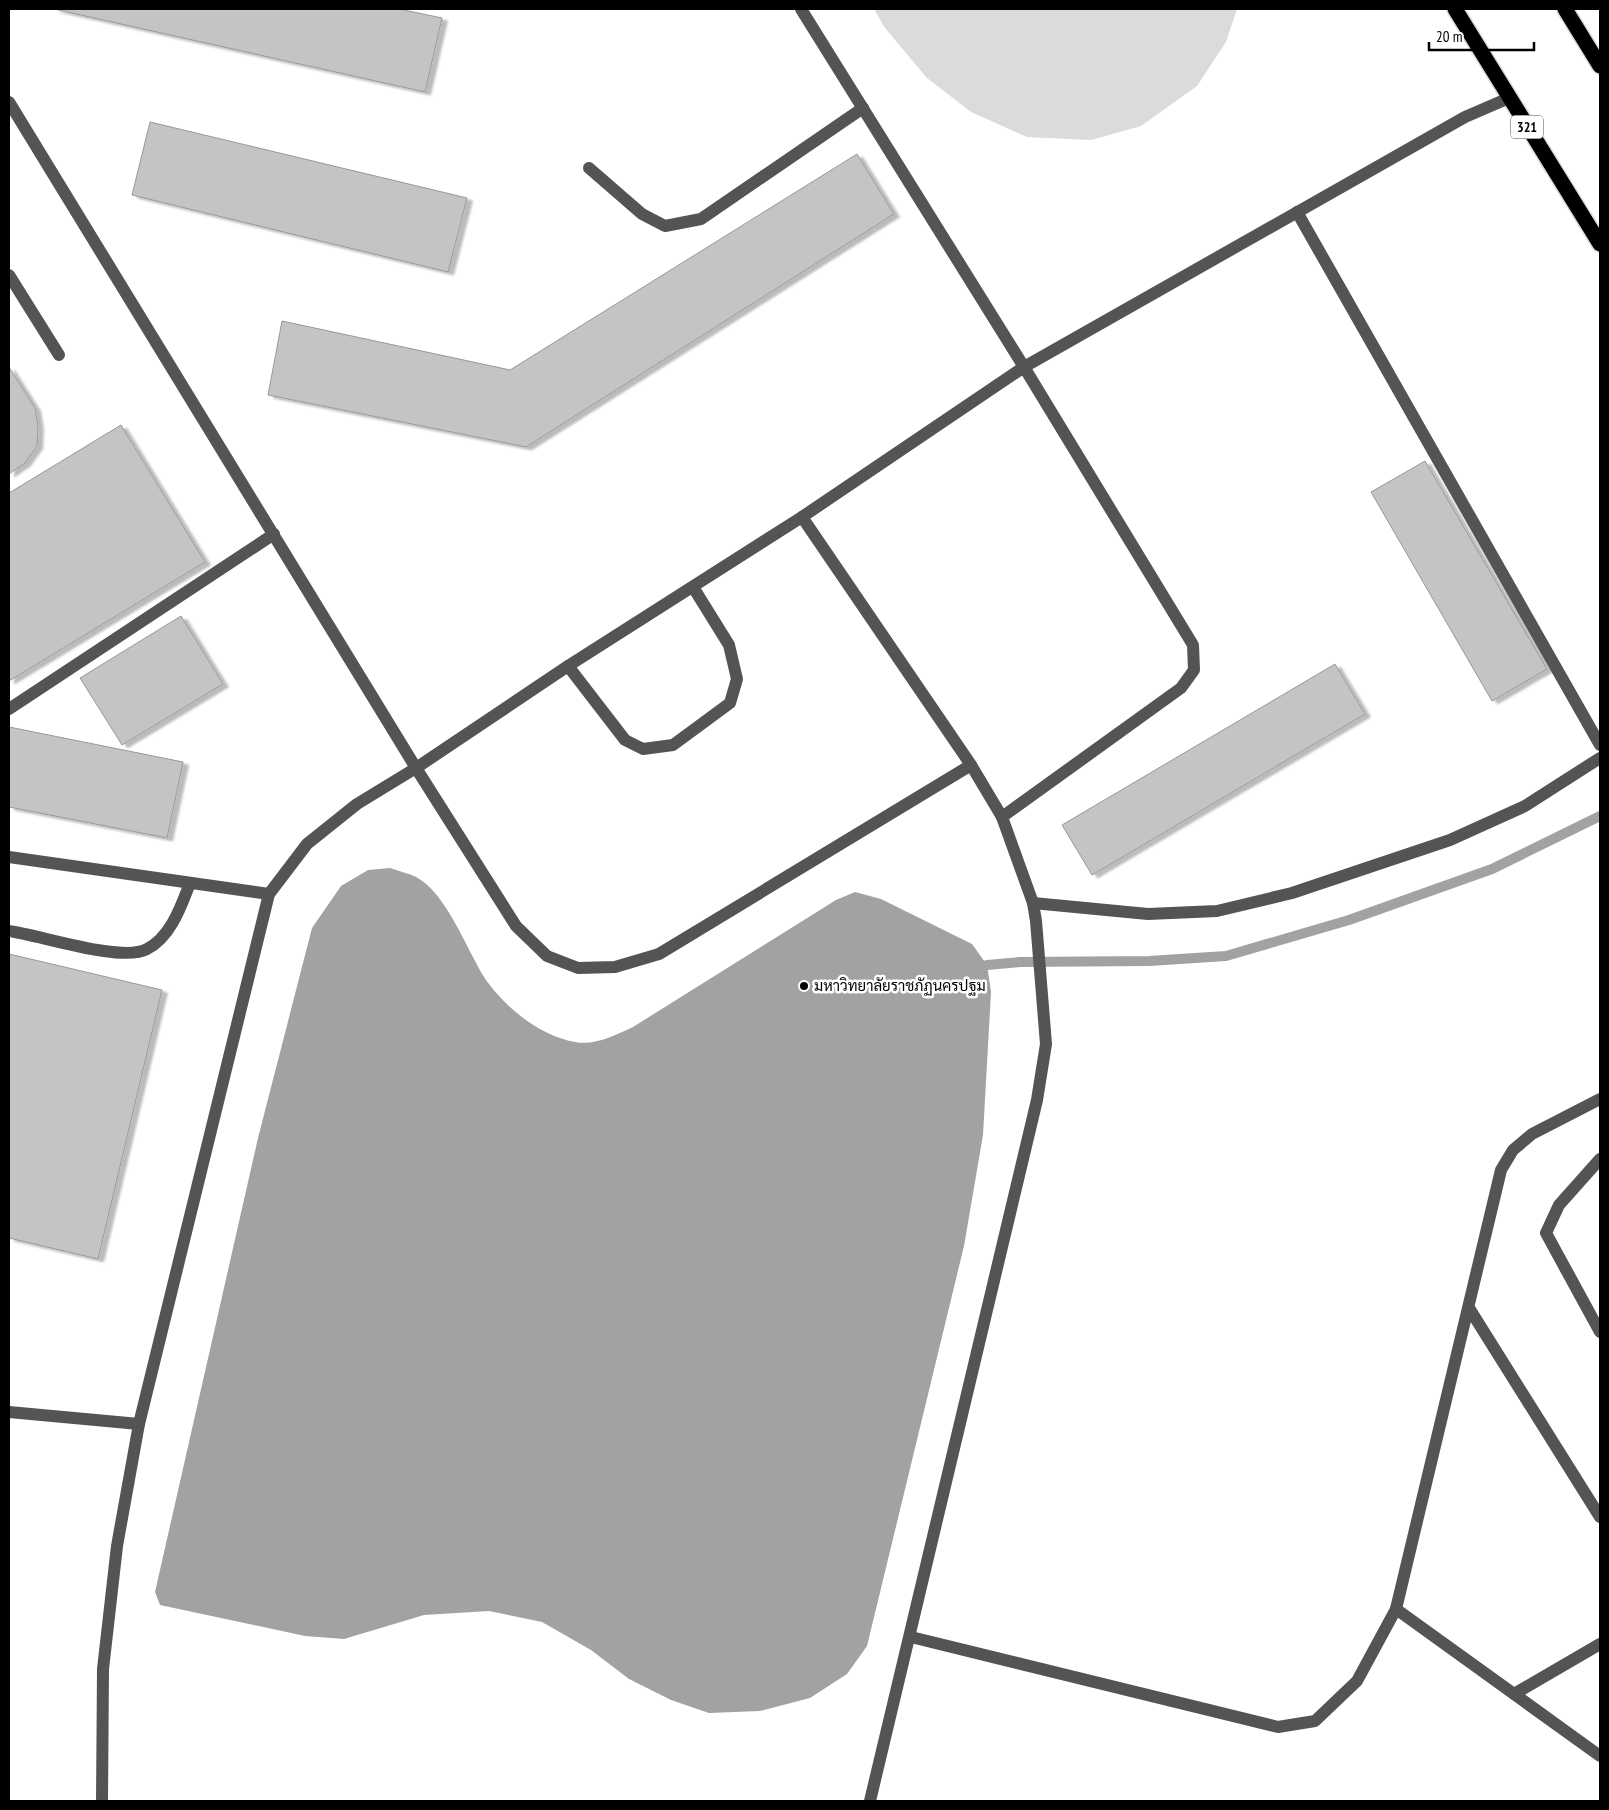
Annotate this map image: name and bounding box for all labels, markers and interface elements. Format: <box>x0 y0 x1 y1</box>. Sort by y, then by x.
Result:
scale bar <box>1429 20 1534 52</box>
text: 20 m <box>1436 27 1462 46</box>
road number: 321 <box>1511 115 1543 138</box>
place label: มหาวิทยาลัยราชภัฏนครปฐม <box>814 976 986 996</box>
marker: มหาวิทยาลัยราชภัฏนครปฐม <box>798 980 810 992</box>

